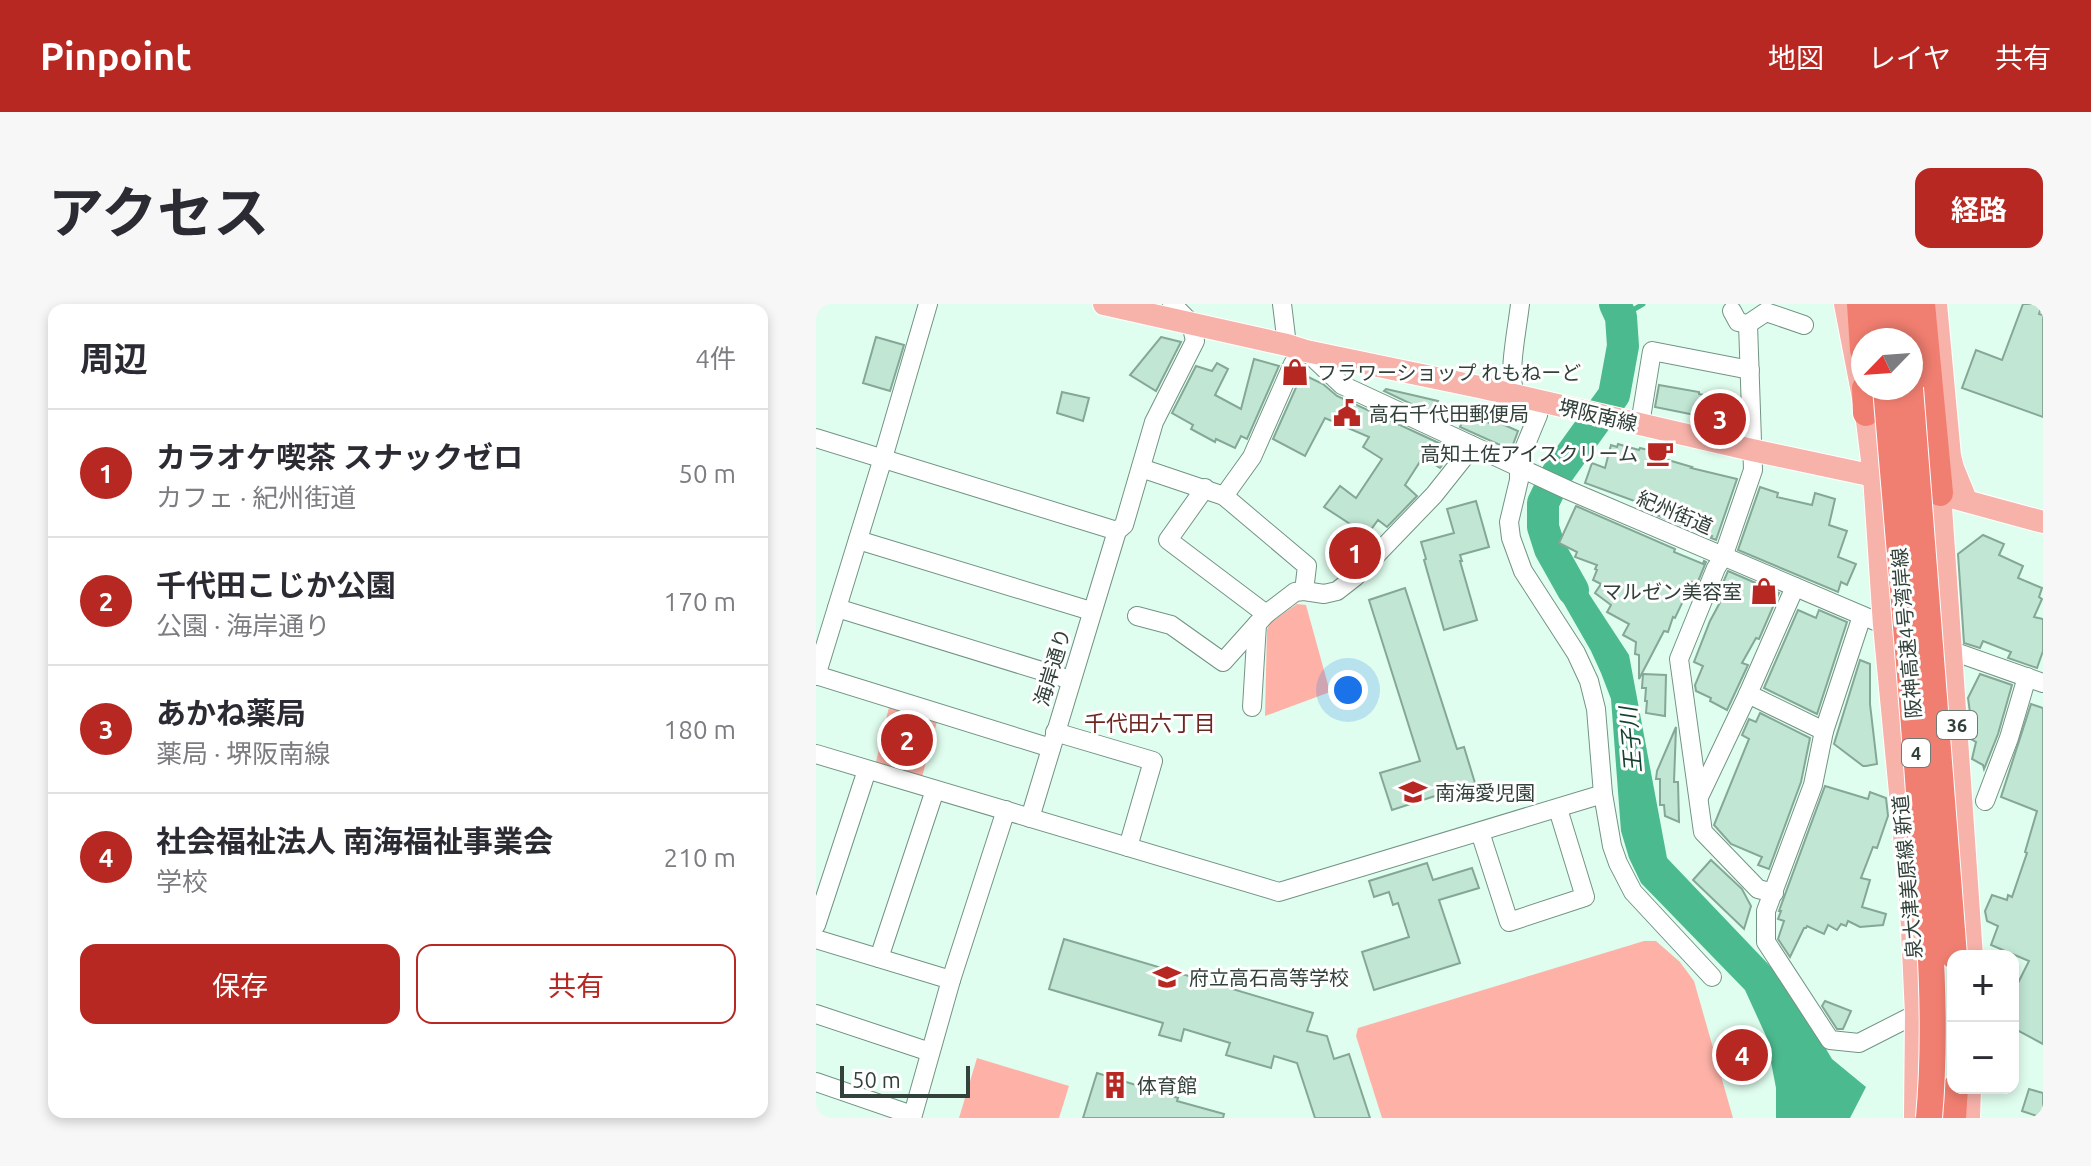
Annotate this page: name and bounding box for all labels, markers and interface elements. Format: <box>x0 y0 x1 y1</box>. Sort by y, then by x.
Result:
text: Pinpoint <box>40 35 192 77</box>
text: 地図 <box>1768 42 1824 73</box>
text: レイヤ <box>1868 42 1951 73</box>
text: 共有 <box>1995 42 2051 73</box>
button: 経路 <box>1915 168 2043 248</box>
text: アクセス <box>48 181 269 244</box>
north arrow <box>1851 328 1923 400</box>
text: 周辺 <box>80 339 148 377</box>
text: 4件 <box>695 344 736 373</box>
shop icon: フラワーショップ れもねーど <box>1280 357 1310 387</box>
place label: フラワーショップ れもねーど <box>1317 361 1581 384</box>
pin: 3 <box>1694 389 1746 449</box>
street label: 堺阪南線 <box>1556 395 1640 435</box>
public building icon: 高石千代田郵便局 <box>1332 398 1362 428</box>
place label: 高石千代田郵便局 <box>1369 402 1529 425</box>
cafe icon: 高知土佐アイスクリーム <box>1645 438 1675 468</box>
text: カラオケ喫茶 スナックゼロ <box>156 440 523 474</box>
place label: 高知土佐アイスクリーム <box>1420 442 1638 465</box>
text: 1 <box>99 459 113 488</box>
text: 50 m <box>678 459 736 488</box>
text: カフェ · 紀州街道 <box>156 483 356 512</box>
street label: 紀州街道 <box>1634 486 1716 538</box>
pin: 1 <box>1329 523 1381 583</box>
street label: 阪神高速4号湾岸線 <box>1887 547 1925 719</box>
text: 千代田こじか公園 <box>156 568 396 602</box>
shop icon: マルゼン美容室 <box>1749 576 1779 606</box>
place label: マルゼン美容室 <box>1602 580 1742 603</box>
text: 2 <box>99 587 113 616</box>
text: 170 m <box>664 587 736 616</box>
text: 公園 · 海岸通り <box>156 611 330 640</box>
street label: 海岸通り <box>1029 625 1075 709</box>
your location <box>1328 670 1368 710</box>
text: あかね薬局 <box>156 696 306 730</box>
water label: 王子川 <box>1614 704 1645 774</box>
pin: 2 <box>881 710 933 770</box>
district label: 千代田六丁目 <box>1084 710 1216 735</box>
road number: 36 <box>1937 711 1977 739</box>
text: 3 <box>99 715 113 744</box>
text: 180 m <box>664 715 736 744</box>
text: 薬局 · 堺阪南線 <box>156 739 330 768</box>
road number: 4 <box>1902 739 1930 767</box>
school or university icon: 南海愛児園 <box>1398 777 1428 807</box>
place label: 南海愛児園 <box>1435 781 1535 804</box>
street label: 泉大津美原線 新道 <box>1888 794 1926 960</box>
text: 社会福祉法人 南海福祉事業会 <box>156 824 553 858</box>
text: 4 <box>99 843 113 872</box>
text: 210 m <box>664 843 736 872</box>
text: 学校 <box>156 867 208 896</box>
button: 保存 <box>80 944 400 1024</box>
button: 共有 <box>416 944 736 1024</box>
map controls <box>1947 950 2019 1094</box>
button: + <box>1947 950 2019 1022</box>
school or university icon: 府立高石高等学校 <box>1152 962 1182 992</box>
place label: 府立高石高等学校 <box>1189 966 1349 989</box>
button: − <box>1947 1022 2019 1094</box>
pin: 4 <box>1716 1025 1768 1085</box>
scale bar <box>840 1062 970 1098</box>
text: 50 m <box>852 1067 901 1092</box>
building icon: 体育館 <box>1100 1070 1130 1100</box>
place label: 体育館 <box>1137 1074 1197 1097</box>

